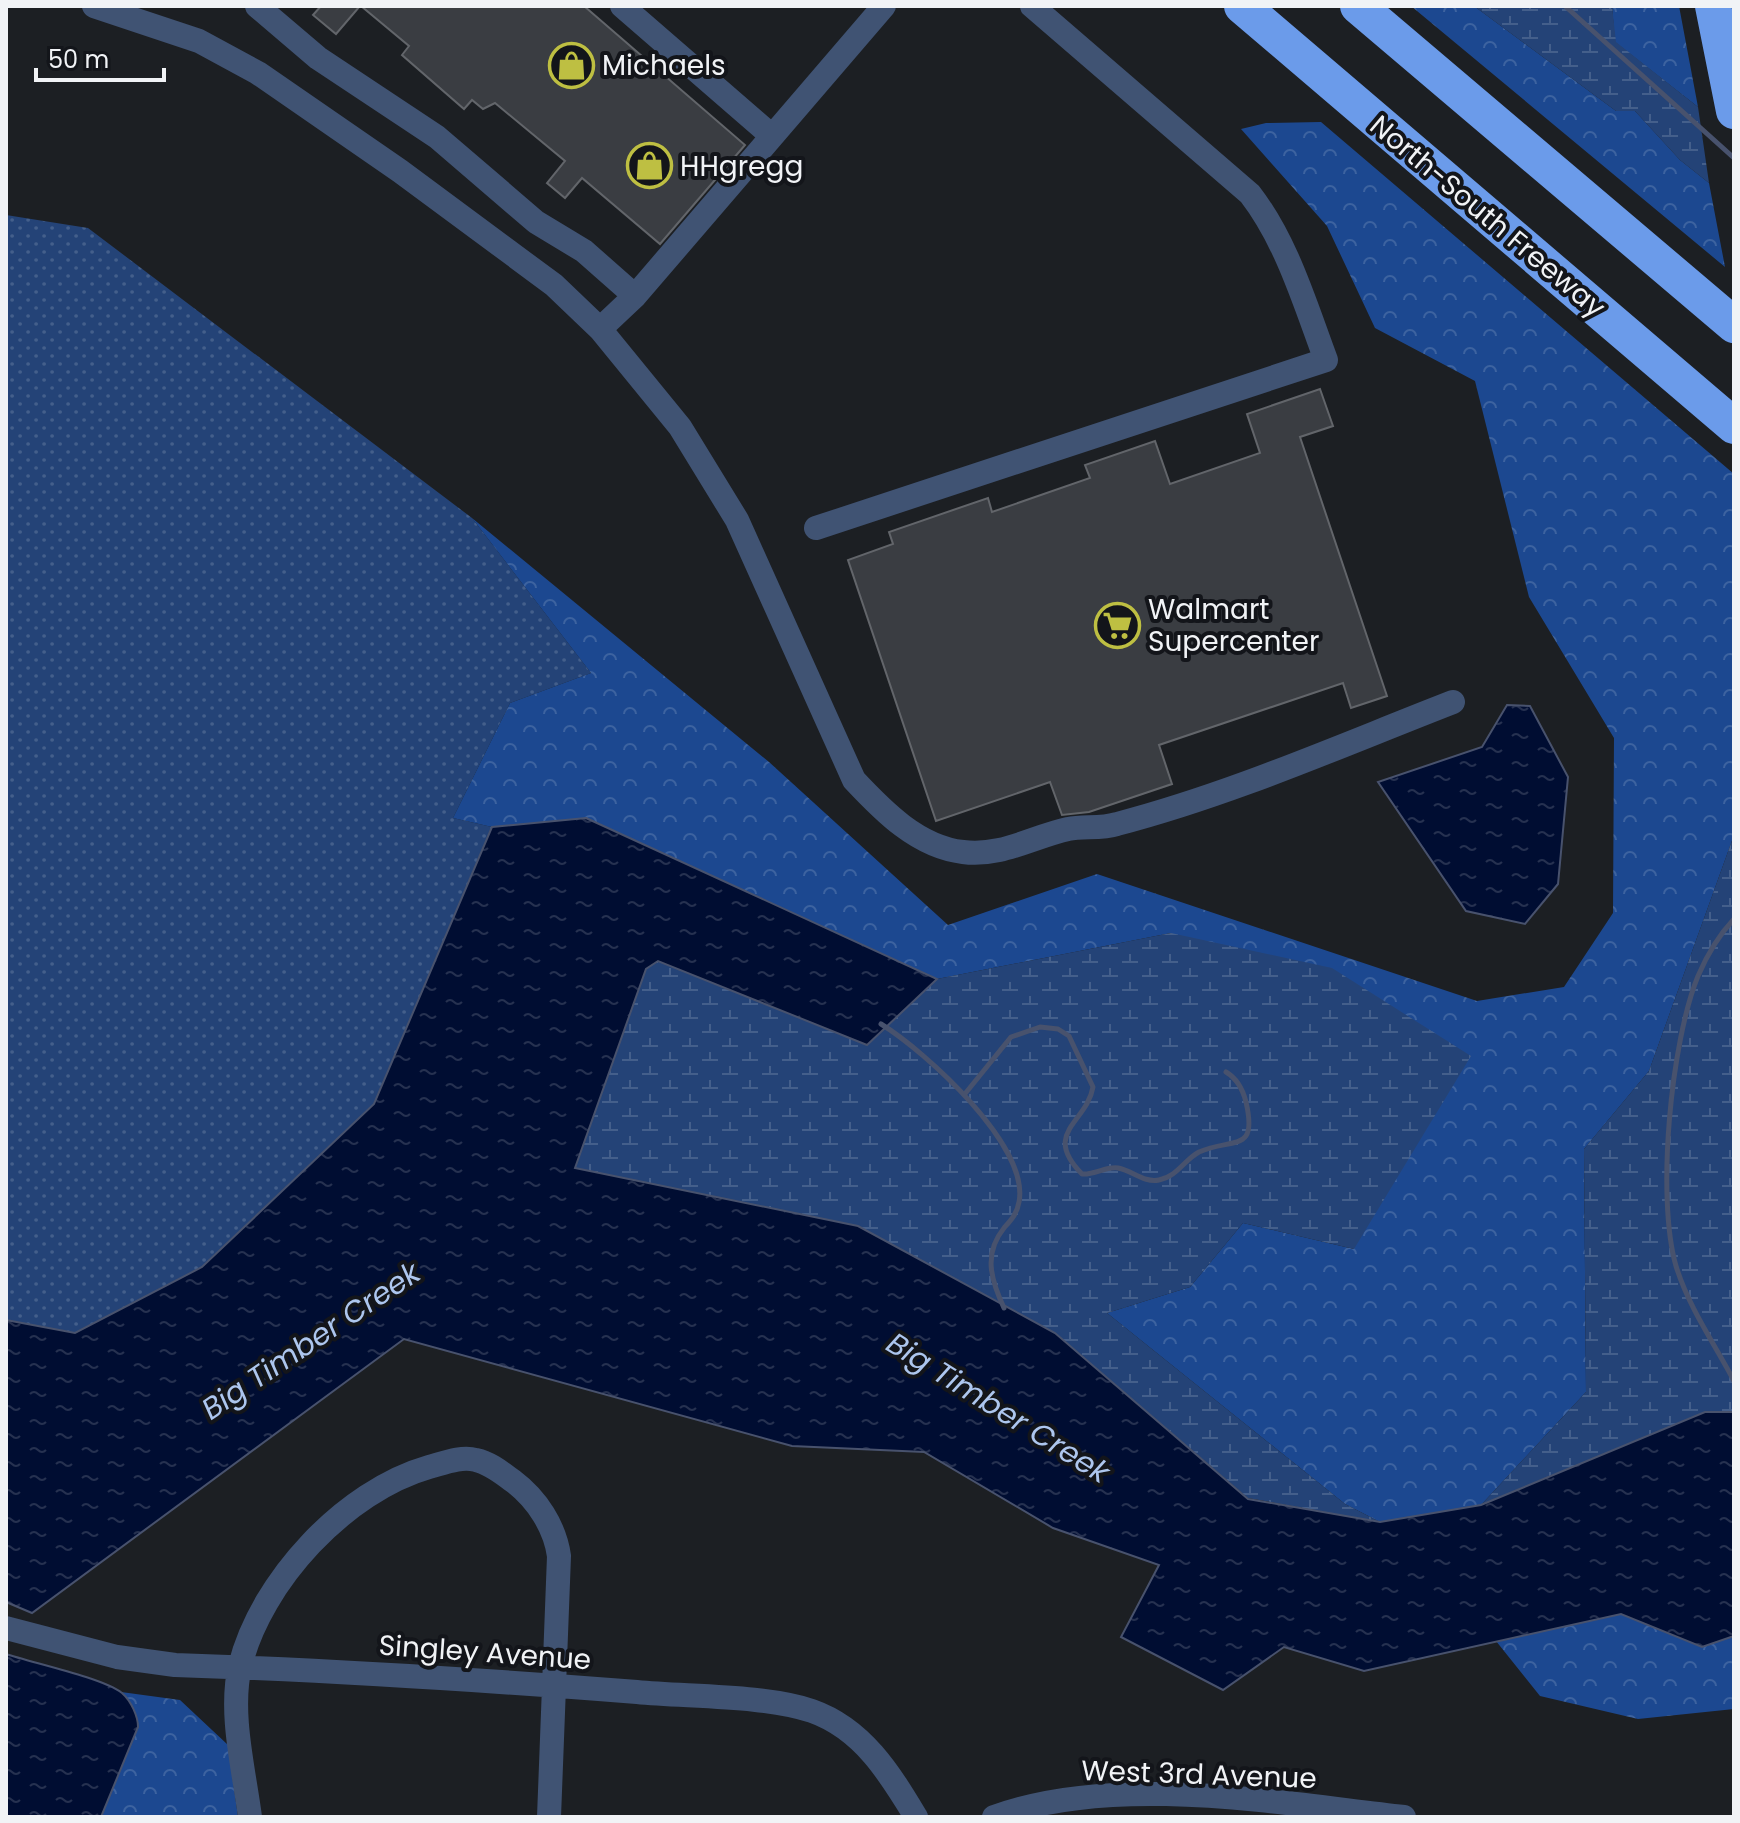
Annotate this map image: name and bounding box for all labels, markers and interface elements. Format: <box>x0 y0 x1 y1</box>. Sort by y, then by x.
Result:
scale bar <box>36 32 164 82</box>
shop icon: Michaels <box>547 41 595 89</box>
text: 50 m <box>48 43 109 76</box>
place label: Michaels <box>602 46 726 85</box>
street label: North-South Freeway <box>1362 106 1614 327</box>
shop icon: HHgregg <box>625 142 673 190</box>
place label: HHgregg <box>680 147 803 186</box>
place label: Walmart Supercenter <box>1148 590 1319 661</box>
supermarket icon: Walmart Supercenter <box>1093 601 1141 649</box>
water label: Big Timber Creek <box>193 1250 430 1430</box>
water label: Big Timber Creek <box>879 1322 1119 1494</box>
street label: Singley Avenue <box>377 1626 592 1679</box>
street label: West 3rd Avenue <box>1081 1751 1317 1798</box>

